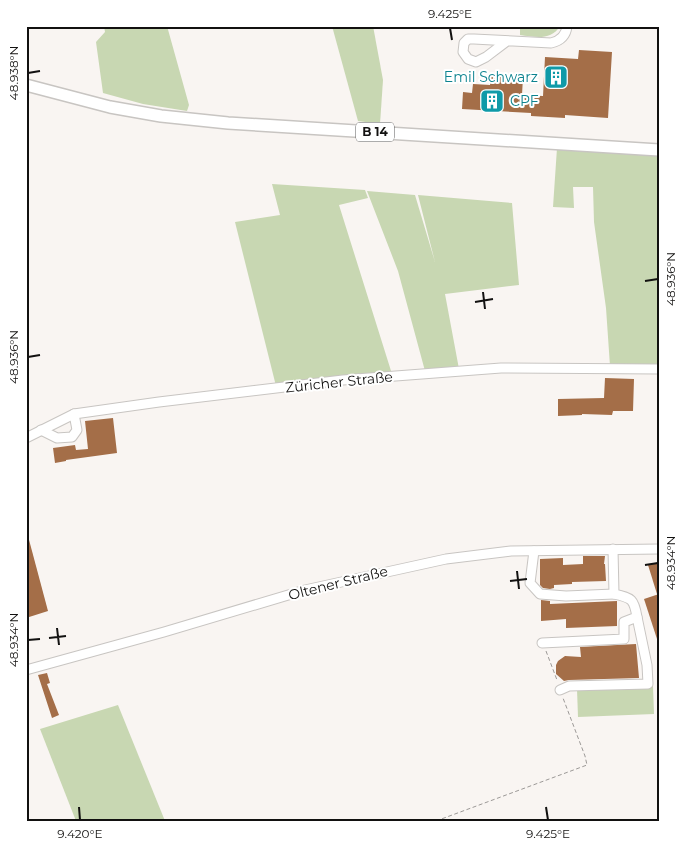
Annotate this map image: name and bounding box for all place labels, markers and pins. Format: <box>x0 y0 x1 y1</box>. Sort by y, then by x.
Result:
building icon: Emil Schwarz <box>543 64 569 90</box>
place label: Emil Schwarz <box>444 68 538 86</box>
building icon: CPF <box>479 88 505 114</box>
place label: CPF <box>510 92 539 110</box>

